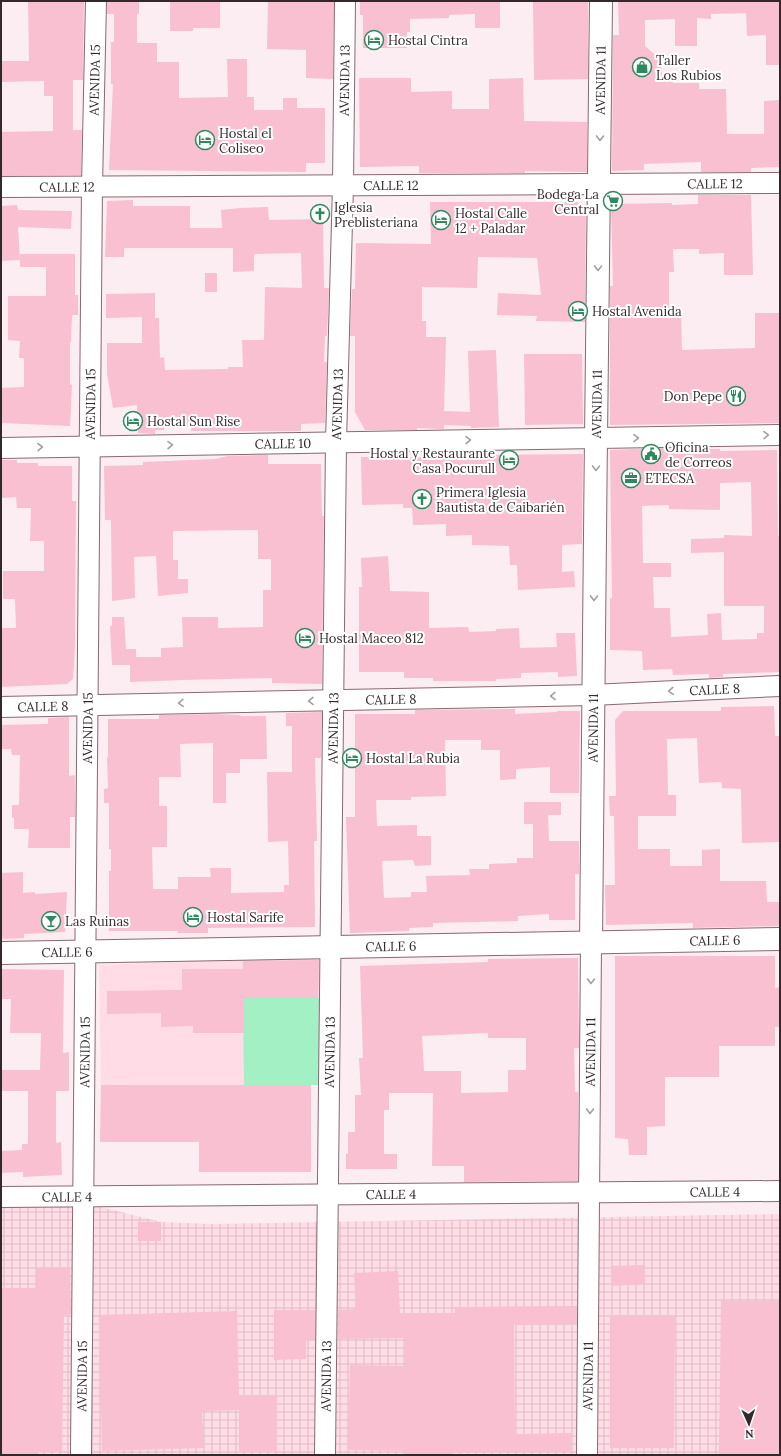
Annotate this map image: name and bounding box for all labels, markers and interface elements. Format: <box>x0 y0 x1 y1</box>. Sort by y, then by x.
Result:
hotel icon: Hostal Cintra <box>363 29 385 51</box>
place label: Hostal Cintra <box>388 32 468 49</box>
street label: AVENIDA 15 <box>85 44 104 117</box>
street label: AVENIDA 13 <box>335 44 353 117</box>
street label: AVENIDA 11 <box>591 45 609 116</box>
place label: Taller Los Rubios <box>656 52 721 84</box>
shop icon: Taller Los Rubios <box>631 56 653 78</box>
place label: Hostal el Coliseo <box>219 125 272 157</box>
hotel icon: Hostal el Coliseo <box>194 129 216 151</box>
one-way arrow <box>596 135 604 141</box>
street label: CALLE 12 <box>687 175 743 192</box>
street label: CALLE 12 <box>363 176 419 194</box>
street label: CALLE 12 <box>39 178 95 195</box>
place label: Bodega La Central <box>537 186 599 218</box>
supermarket icon: Bodega La Central <box>602 190 624 212</box>
place label: Iglesia Preblisteriana <box>334 199 418 231</box>
church icon: Iglesia Preblisteriana <box>309 203 331 225</box>
place label: Hostal Calle 12 + Paladar <box>455 205 527 237</box>
hotel icon: Hostal Calle 12 + Paladar <box>430 209 452 231</box>
one-way arrow <box>594 265 602 271</box>
hotel icon: Hostal Avenida <box>567 300 589 322</box>
place label: Hostal Avenida <box>592 303 682 320</box>
street label: AVENIDA 15 <box>81 368 99 441</box>
street label: AVENIDA 13 <box>328 368 347 441</box>
street label: AVENIDA 11 <box>588 369 605 440</box>
restaurant icon: Don Pepe <box>725 385 747 407</box>
place label: Don Pepe <box>664 388 722 405</box>
hotel icon: Hostal Sun Rise <box>122 410 144 432</box>
place label: Hostal Sun Rise <box>147 413 240 430</box>
one-way arrow <box>763 431 769 439</box>
street label: CALLE 10 <box>255 434 311 452</box>
one-way arrow <box>633 434 639 442</box>
one-way arrow <box>465 436 471 444</box>
place label: Oficina de Correos <box>665 439 732 471</box>
one-way arrow <box>167 441 173 449</box>
one-way arrow <box>37 443 43 451</box>
public building icon: Oficina de Correos <box>640 443 662 465</box>
place label: Hostal y Restaurante Casa Pocurull <box>370 445 495 477</box>
hotel icon: Hostal y Restaurante Casa Pocurull <box>498 449 520 471</box>
one-way arrow <box>592 465 600 471</box>
office icon: ETECSA <box>620 467 642 489</box>
place label: ETECSA <box>645 470 695 487</box>
place label: Primera Iglesia Bautista de Caibarién <box>436 484 565 516</box>
church icon: Primera Iglesia Bautista de Caibarién <box>411 488 433 510</box>
one-way arrow <box>590 595 598 601</box>
hotel icon: Hostal Maceo 812 <box>294 627 316 649</box>
place label: Hostal Maceo 812 <box>319 630 424 647</box>
street label: CALLE 8 <box>689 679 741 699</box>
one-way arrow <box>668 687 674 696</box>
street label: CALLE 8 <box>365 690 417 708</box>
street label: AVENIDA 15 <box>78 692 96 765</box>
street label: AVENIDA 13 <box>324 692 342 765</box>
one-way arrow <box>550 692 556 700</box>
street label: AVENIDA 11 <box>584 693 602 764</box>
street label: CALLE 8 <box>17 697 69 715</box>
one-way arrow <box>308 697 314 705</box>
one-way arrow <box>178 699 184 707</box>
hotel icon: Hostal La Rubia <box>341 747 363 769</box>
place label: Hostal La Rubia <box>366 750 460 767</box>
hotel icon: Hostal Sarife <box>182 906 204 928</box>
place label: Hostal Sarife <box>207 909 284 926</box>
bar icon: Las Ruinas <box>40 910 62 932</box>
place label: Las Ruinas <box>65 913 129 930</box>
street label: CALLE 6 <box>689 931 741 949</box>
street label: CALLE 6 <box>365 937 417 955</box>
street label: CALLE 6 <box>41 943 93 961</box>
one-way arrow <box>587 978 595 984</box>
street label: AVENIDA 15 <box>76 1016 93 1089</box>
street label: AVENIDA 13 <box>320 1016 338 1089</box>
street label: AVENIDA 11 <box>581 1017 599 1088</box>
one-way arrow <box>586 1108 594 1114</box>
street label: CALLE 4 <box>690 1183 740 1200</box>
street label: CALLE 4 <box>366 1185 416 1203</box>
street label: CALLE 4 <box>42 1188 92 1205</box>
street label: AVENIDA 15 <box>73 1340 90 1413</box>
street label: AVENIDA 13 <box>317 1340 335 1413</box>
street label: AVENIDA 11 <box>579 1341 596 1412</box>
north arrow <box>729 1404 769 1444</box>
text: N <box>744 1427 754 1441</box>

